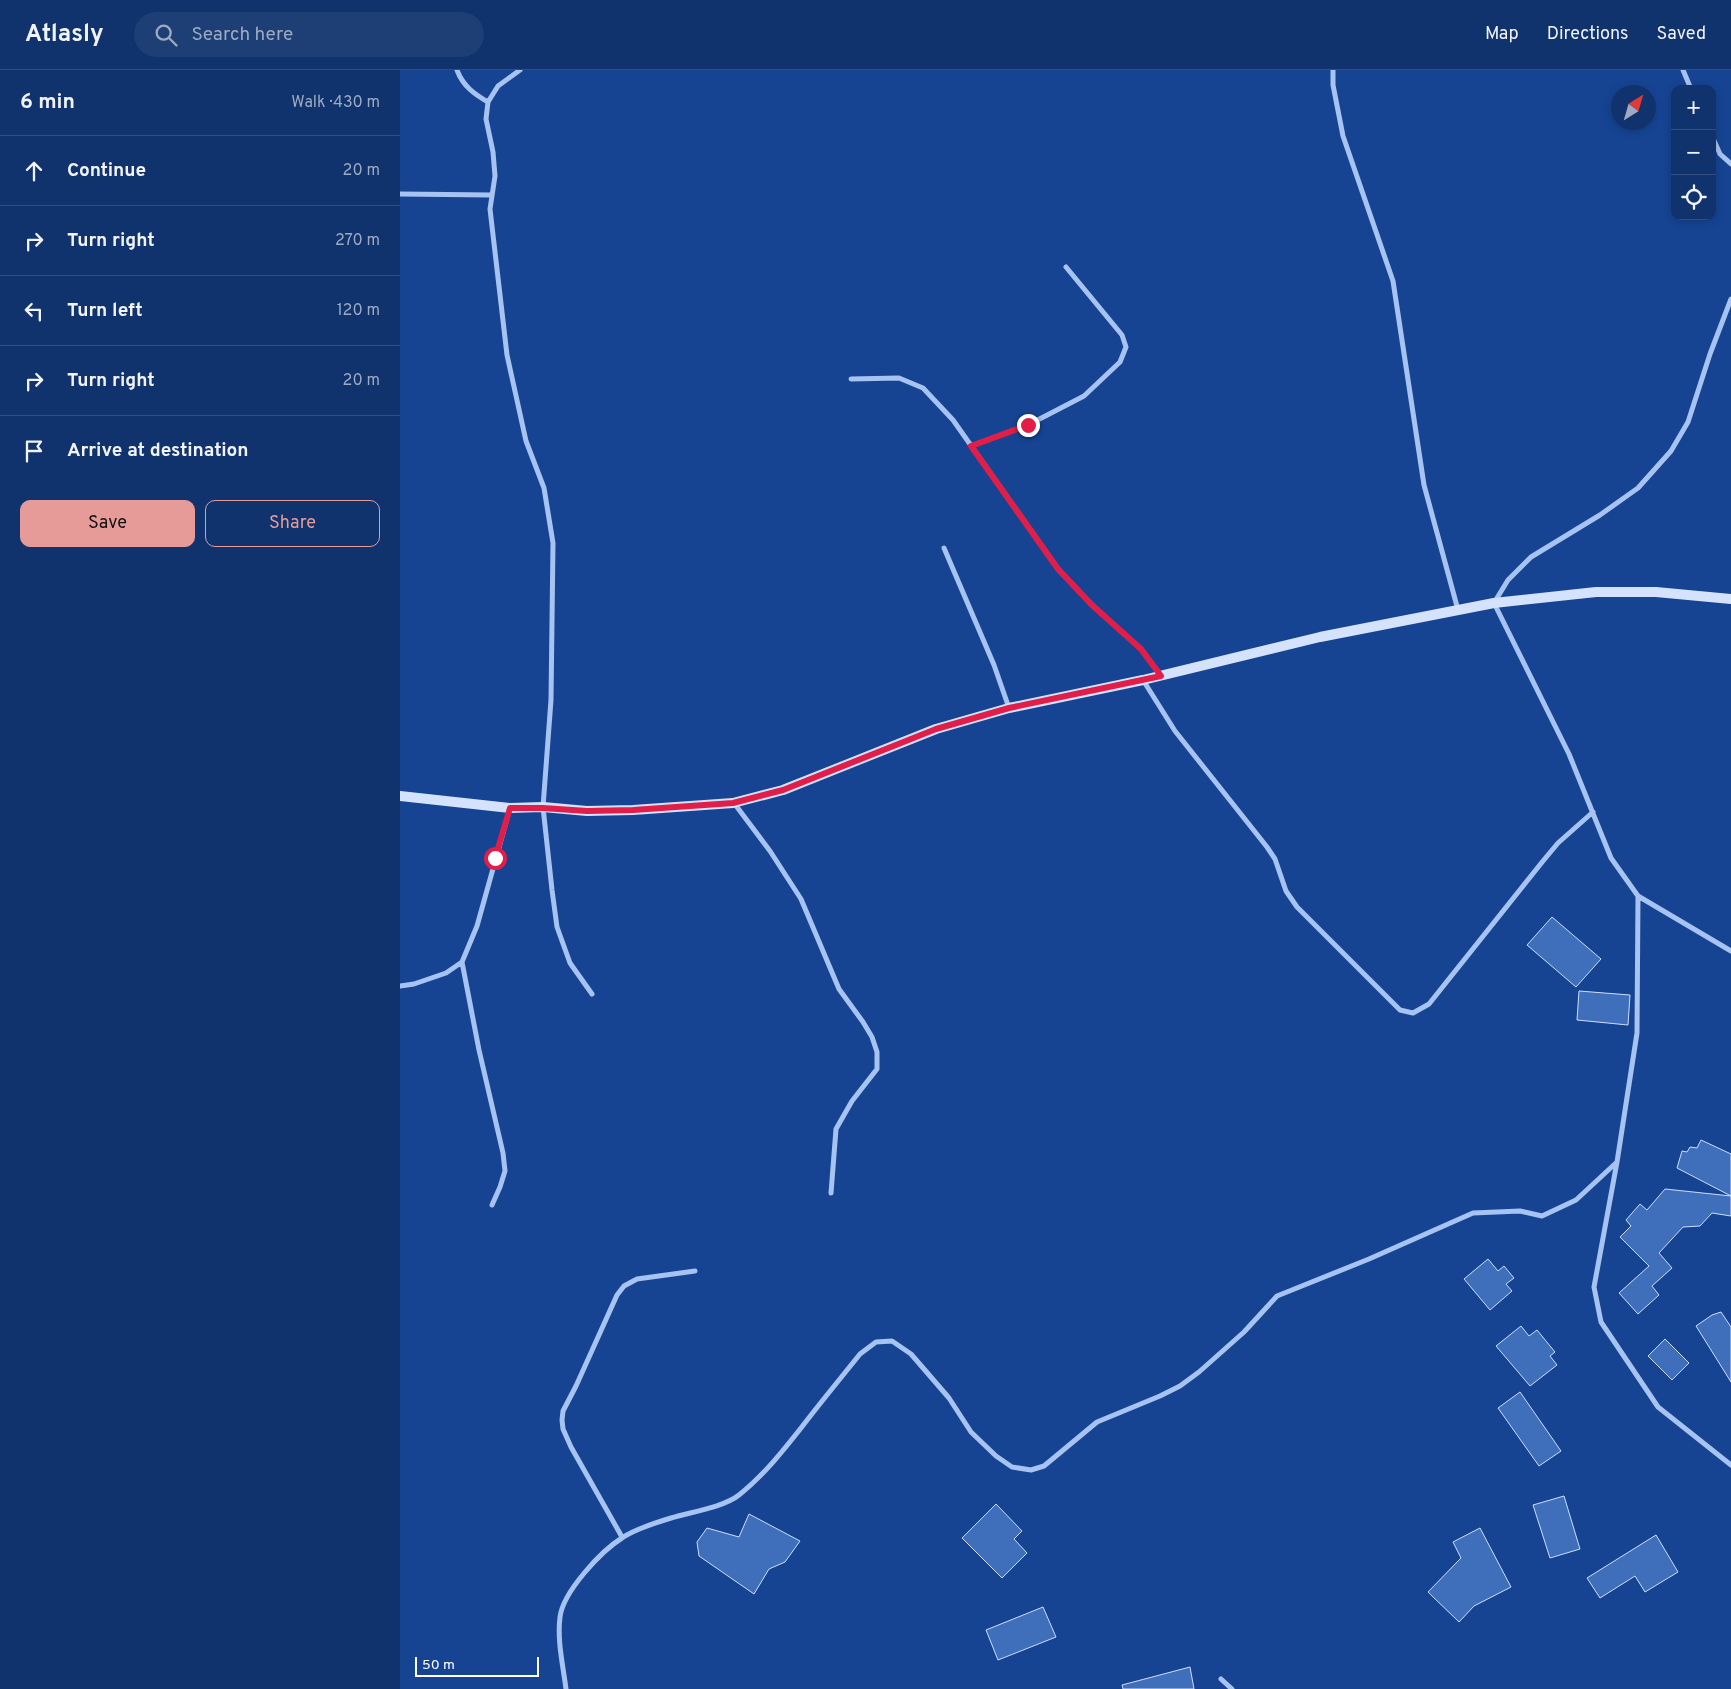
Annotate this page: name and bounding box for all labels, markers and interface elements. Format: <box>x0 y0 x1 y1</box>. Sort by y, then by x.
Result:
search box <box>134 12 484 57</box>
text: Atlasly <box>25 20 104 50</box>
icon: search <box>152 21 180 49</box>
text: Search here <box>192 23 293 47</box>
text: Map <box>1485 23 1519 46</box>
text: Directions <box>1547 23 1629 46</box>
text: Saved <box>1657 23 1706 46</box>
north arrow <box>1611 85 1656 130</box>
map controls <box>1671 85 1716 220</box>
button: + <box>1671 85 1716 130</box>
text: 6 min <box>20 89 75 116</box>
text: Walk · 430 m <box>291 93 380 113</box>
button: − <box>1671 130 1716 175</box>
icon: ahead <box>20 157 48 185</box>
text: Continue <box>67 159 146 183</box>
text: 20 m <box>343 161 380 181</box>
button: locate <box>1671 175 1716 220</box>
icon: right <box>20 227 48 255</box>
text: Turn right <box>67 229 155 253</box>
text: 270 m <box>335 231 380 251</box>
icon: left <box>20 297 48 325</box>
text: Turn left <box>67 299 143 323</box>
text: 120 m <box>337 301 380 321</box>
icon: right <box>20 367 48 395</box>
text: Turn right <box>67 369 155 393</box>
text: 20 m <box>343 371 380 391</box>
route end <box>1017 414 1040 437</box>
icon: arrive <box>20 437 48 465</box>
text: Arrive at destination <box>67 439 248 463</box>
button: Save <box>20 500 195 547</box>
button: Share <box>205 500 380 547</box>
route start <box>484 847 507 870</box>
scale bar <box>415 1654 539 1677</box>
text: 50 m <box>422 1657 455 1674</box>

